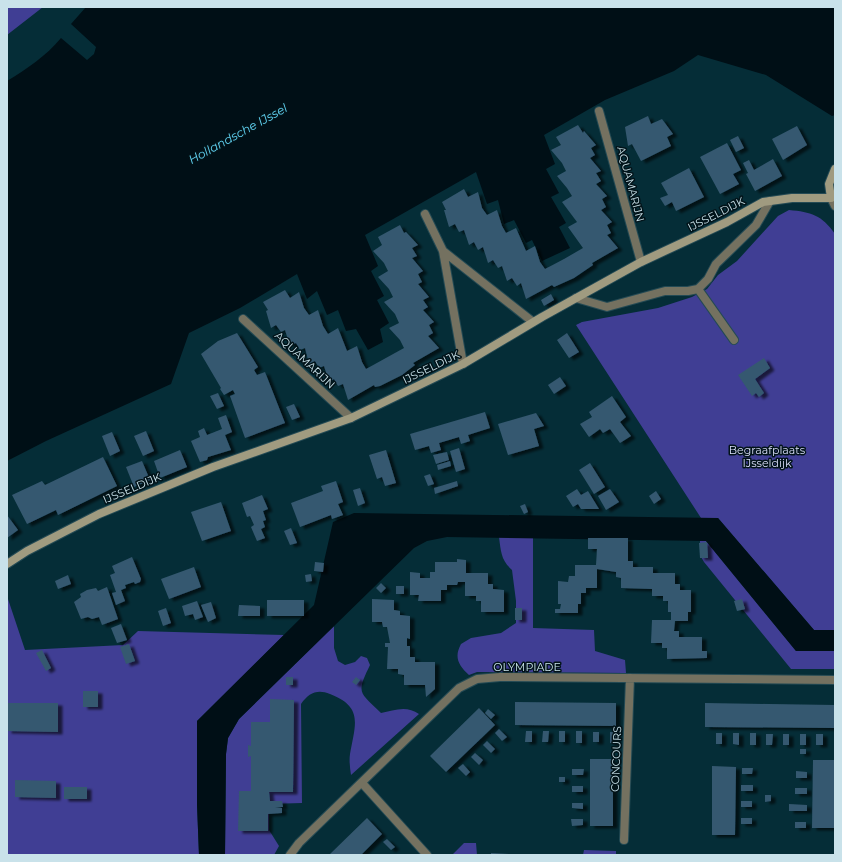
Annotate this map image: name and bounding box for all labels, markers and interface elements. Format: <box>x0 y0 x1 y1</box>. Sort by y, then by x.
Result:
water label: Hollandsche IJssel <box>186 100 291 167</box>
street label: AQUAMARIJN <box>614 145 648 223</box>
street label: IJSSELDIJK <box>685 194 747 234</box>
street label: AQUAMARIJN <box>272 328 338 392</box>
street label: IJSSELDIJK <box>400 347 462 387</box>
park label: Begraafplaats IJsseldijk <box>729 443 806 470</box>
street label: IJSSELDIJK <box>101 469 163 507</box>
street label: OLYMPIADE <box>493 660 561 674</box>
street label: CONCOURS <box>608 726 624 792</box>

